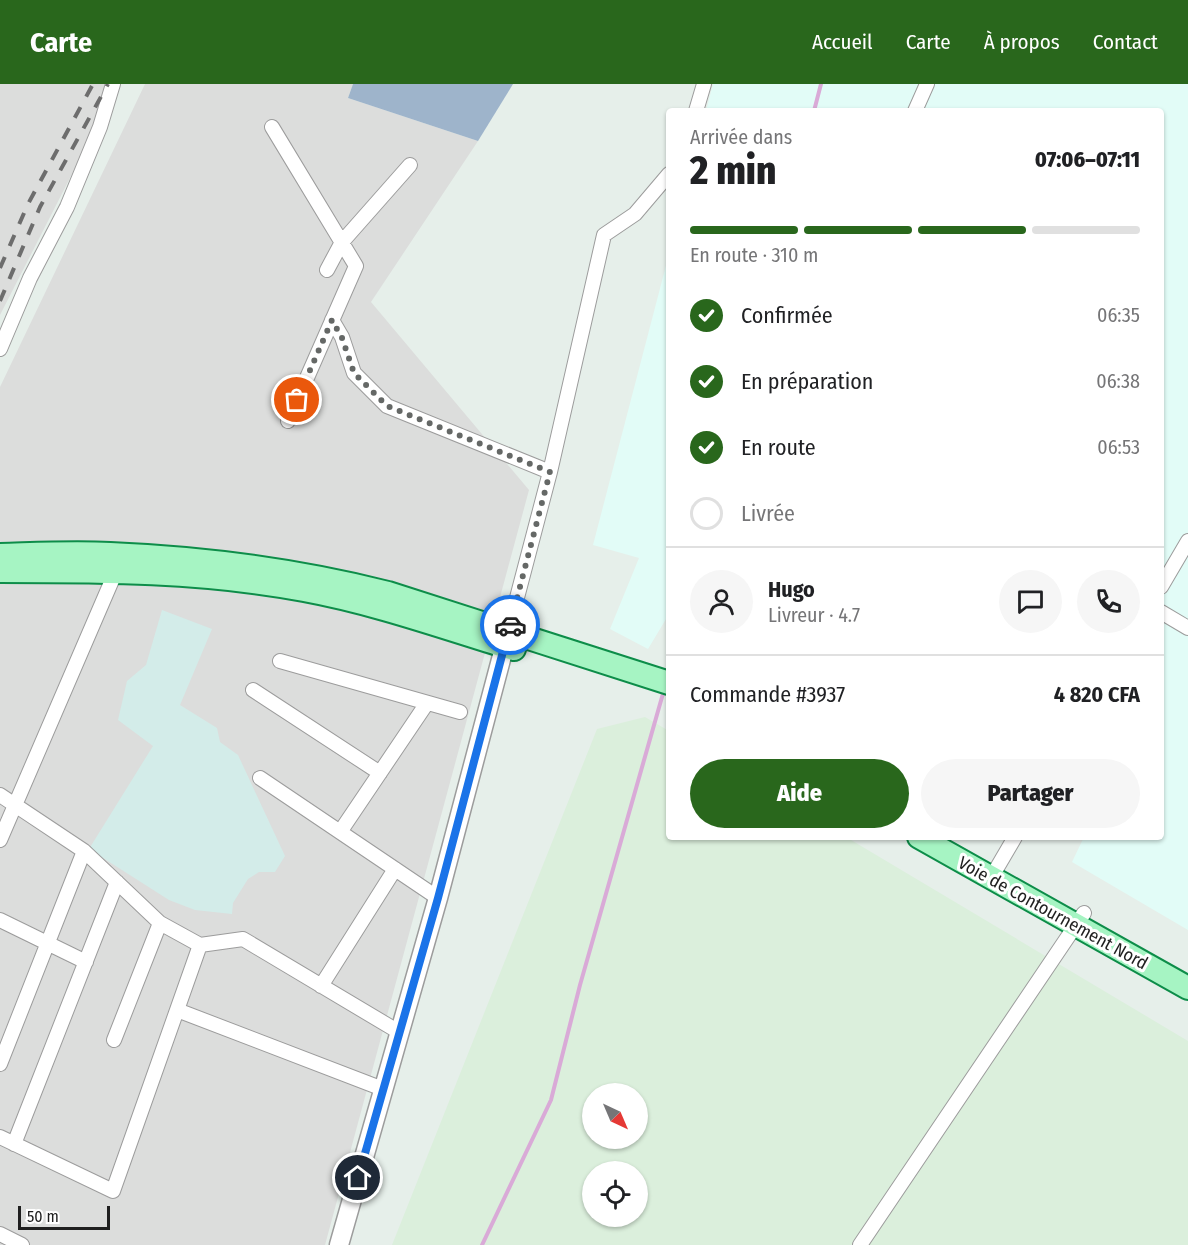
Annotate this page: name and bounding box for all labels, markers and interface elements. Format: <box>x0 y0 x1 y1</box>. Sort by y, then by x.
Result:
text: Carte <box>30 26 92 59</box>
text: Accueil <box>812 29 873 55</box>
text: Carte <box>906 29 951 55</box>
text: À propos <box>984 29 1060 55</box>
text: Contact <box>1093 29 1158 55</box>
text: Arrivée dans <box>690 125 792 149</box>
text: 07:06–07:11 <box>1035 146 1140 173</box>
text: 2 min <box>690 148 776 194</box>
text: En route · 310 m <box>690 243 818 267</box>
icon: check <box>690 299 723 332</box>
text: Confirmée <box>741 302 833 329</box>
text: 06:35 <box>1097 303 1140 327</box>
icon: check <box>690 365 723 398</box>
text: En préparation <box>741 368 873 395</box>
text: 06:38 <box>1096 369 1140 393</box>
pin <box>271 374 322 425</box>
icon: bag <box>280 383 313 416</box>
icon: check <box>690 431 723 464</box>
text: En route <box>741 434 816 461</box>
text: 06:53 <box>1097 435 1140 459</box>
text: Livrée <box>741 500 795 527</box>
button: person <box>690 570 753 633</box>
button: chat <box>999 570 1062 633</box>
button: phone <box>1077 570 1140 633</box>
text: Hugo <box>768 576 815 603</box>
courier <box>480 595 540 655</box>
text: Livreur · 4.7 <box>768 603 860 627</box>
icon: car <box>494 609 527 642</box>
text: Commande #3937 <box>690 681 845 708</box>
text: 4 820 CFA <box>1054 681 1140 708</box>
button: Aide <box>690 759 909 828</box>
button: Partager <box>921 759 1140 828</box>
street label: Voie de Contournement Nord <box>954 852 1152 974</box>
north arrow <box>582 1083 648 1149</box>
map controls <box>582 1083 648 1227</box>
pin <box>332 1152 383 1203</box>
icon: home <box>341 1161 374 1194</box>
button: locate <box>582 1161 648 1227</box>
scale bar <box>18 1203 110 1230</box>
text: 50 m <box>27 1207 59 1226</box>

